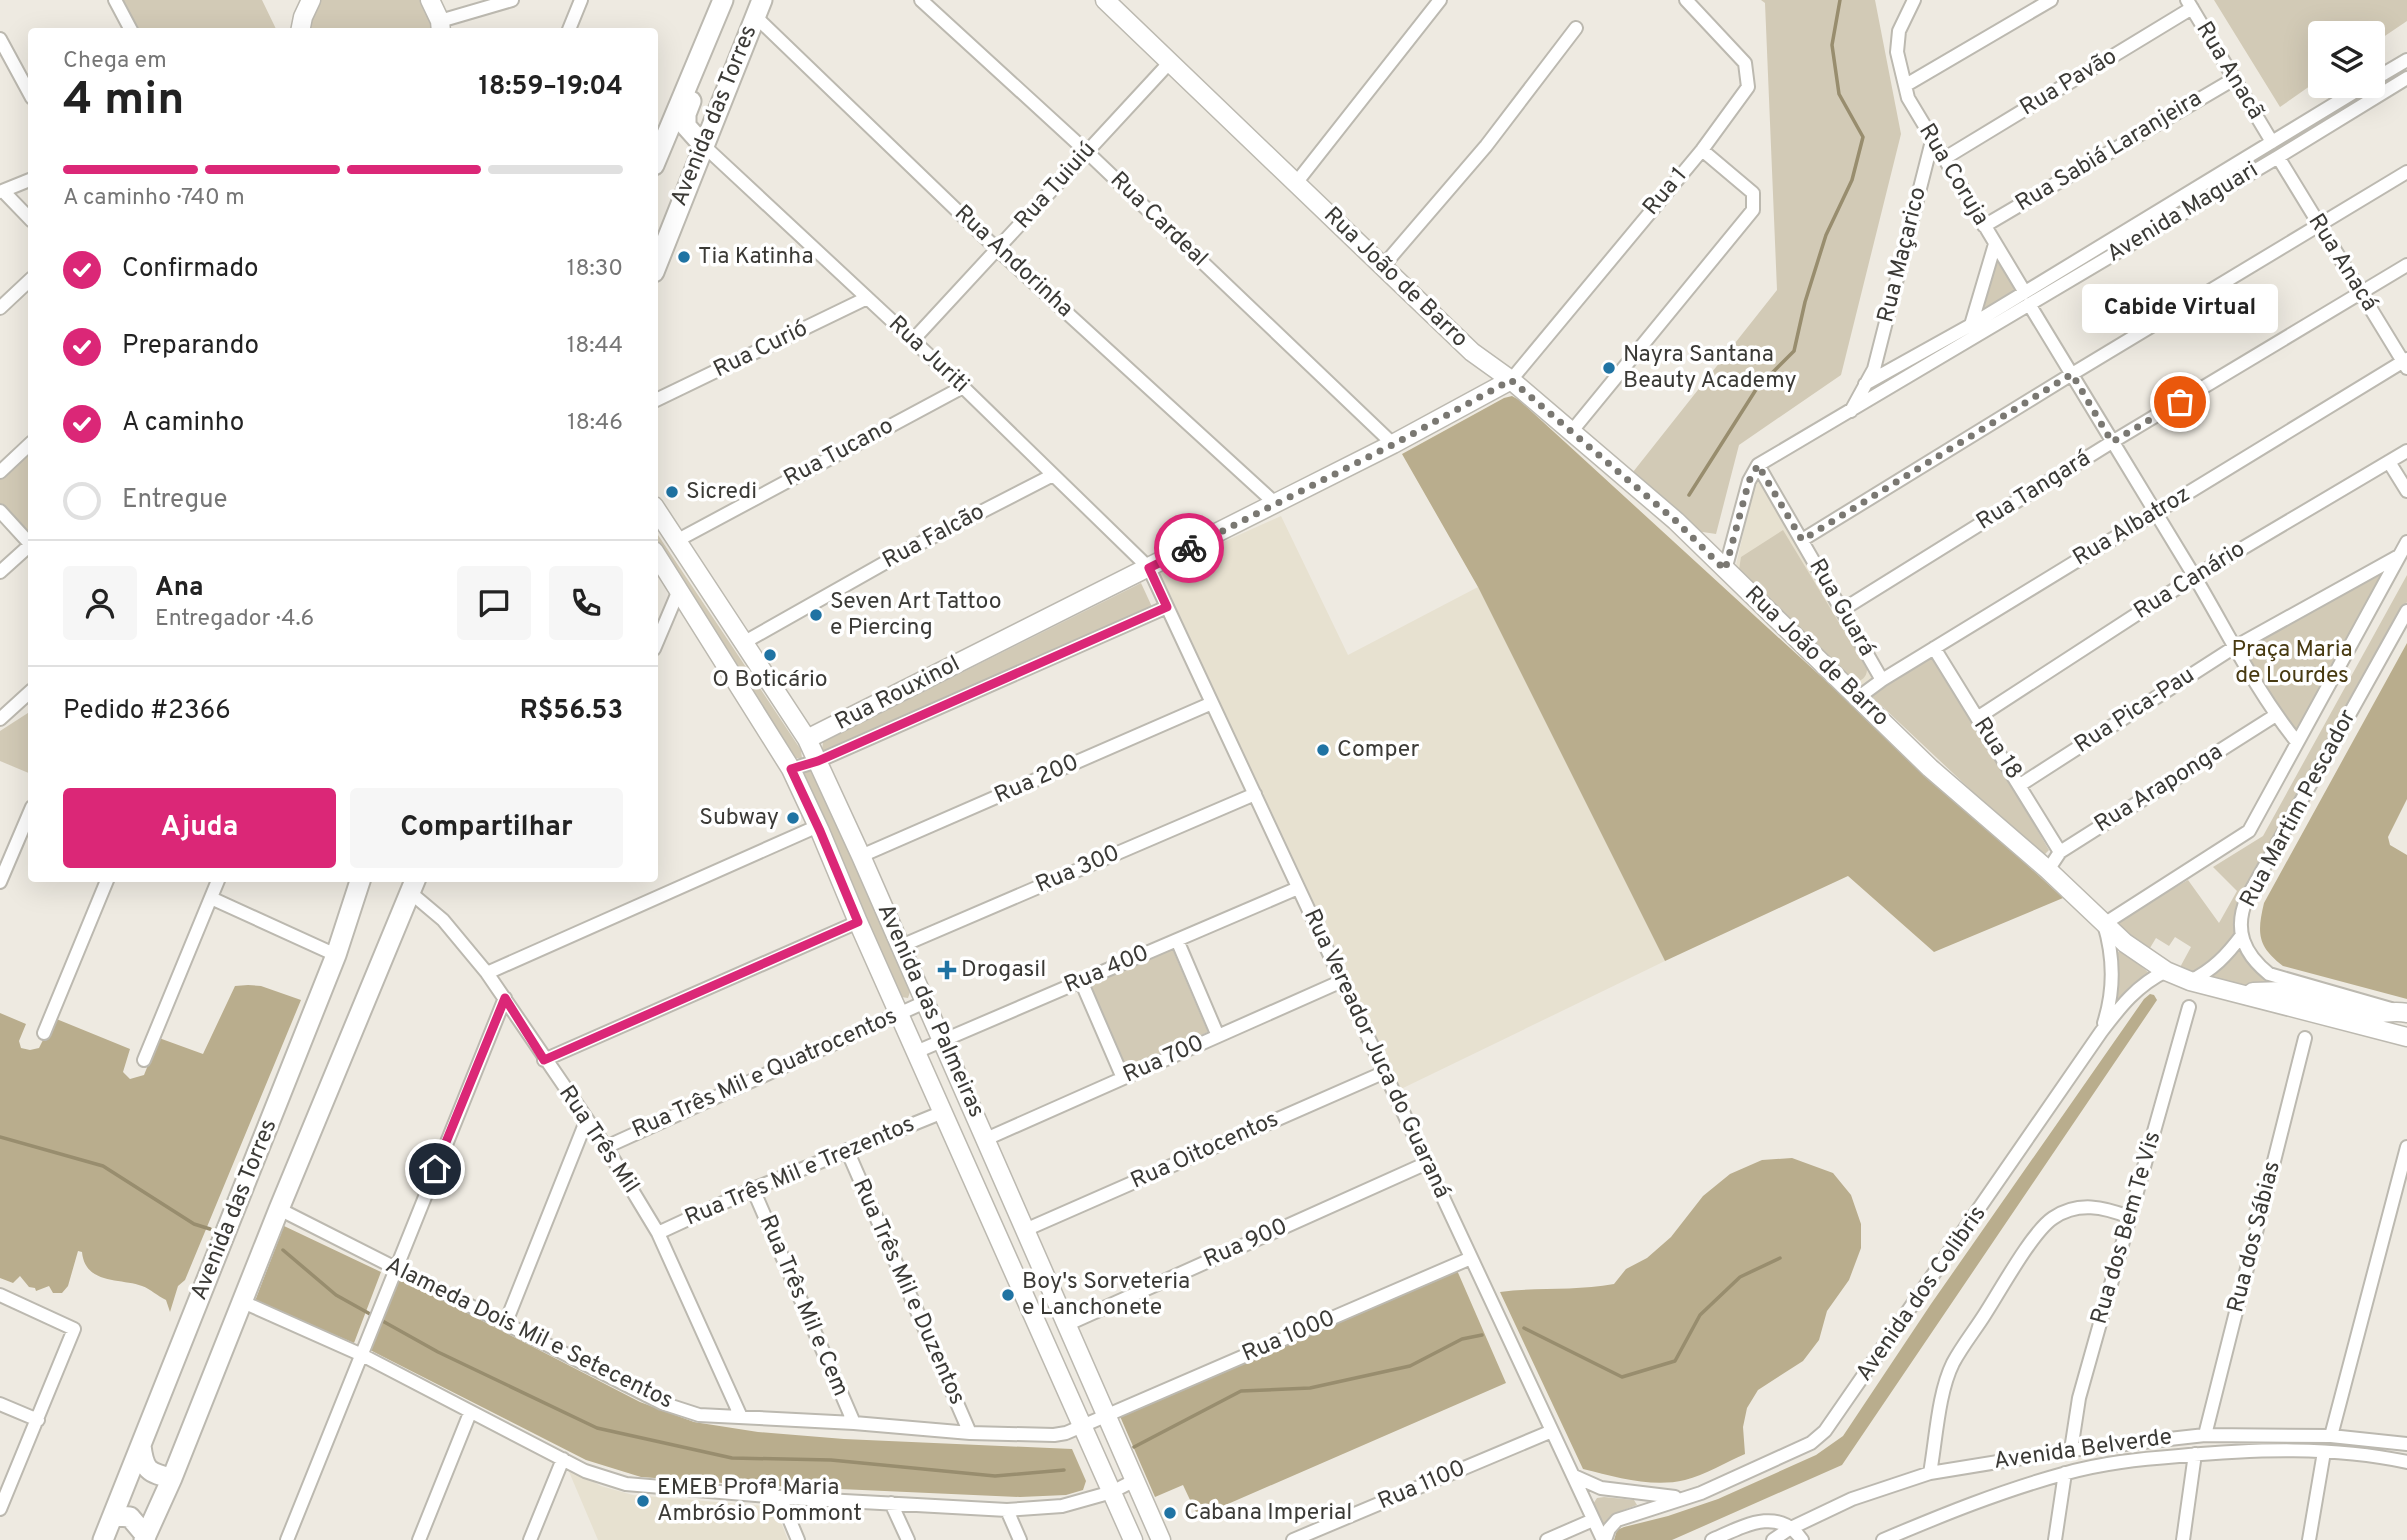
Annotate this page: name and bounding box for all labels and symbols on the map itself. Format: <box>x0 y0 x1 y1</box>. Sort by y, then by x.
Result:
street label: Rua Anacã <box>2188 17 2270 125</box>
street label: Avenida das Torres <box>666 21 764 211</box>
street label: Rua Pavão <box>2015 43 2123 123</box>
street label: Rua Sabiá Laranjeira <box>2011 85 2207 219</box>
street label: Rua Coruja <box>1911 119 1995 231</box>
street label: Rua Tuiuiú <box>1009 136 1103 236</box>
street label: Avenida Maguari <box>2102 156 2264 270</box>
street label: Rua 1 <box>1637 162 1695 222</box>
street label: Rua Cardeal <box>1103 166 1213 274</box>
street label: Rua Maçarico <box>1872 184 1934 326</box>
street label: Rua Andorinha <box>948 200 1078 324</box>
street label: Rua João de Barro <box>1317 202 1473 354</box>
street label: Rua Anacá <box>2301 209 2383 317</box>
place label: Tia Katinha <box>698 243 814 272</box>
marker: Tia Katinha <box>676 249 692 265</box>
callout: Cabide Virtual <box>2082 283 2278 332</box>
street label: Rua Juriti <box>882 310 974 400</box>
street label: Rua Curió <box>709 315 813 385</box>
place label: Nayra Santana Beauty Academy <box>1623 341 1797 396</box>
marker: Nayra Santana Beauty Academy <box>1601 360 1617 376</box>
pin <box>2150 372 2210 432</box>
street label: Rua Tucano <box>779 412 899 494</box>
street label: Rua Tangará <box>1972 445 2096 537</box>
place label: Sicredi <box>686 478 757 507</box>
street label: Rua Albatroz <box>2068 481 2196 573</box>
marker: Sicredi <box>664 484 680 500</box>
street label: Rua Falcão <box>878 498 990 576</box>
courier <box>1154 513 1224 583</box>
street label: Rua Canário <box>2129 535 2251 627</box>
street label: Rua Guará <box>1801 554 1881 662</box>
street label: Rua João de Barro <box>1738 581 1894 733</box>
place label: Seven Art Tattoo e Piercing <box>830 588 1002 643</box>
marker: Seven Art Tattoo e Piercing <box>808 607 824 623</box>
park label: Praça Maria de Lourdes <box>2231 636 2353 691</box>
marker: O Boticário <box>762 647 778 663</box>
street label: Rua Rouxinol <box>831 650 965 738</box>
street label: Rua Pica-Pau <box>2070 661 2200 761</box>
place label: O Boticário <box>712 666 828 695</box>
street label: Rua Martim Pescador <box>2235 705 2363 913</box>
street label: Rua 18 <box>1966 713 2028 785</box>
place label: Comper <box>1337 736 1419 765</box>
street label: Rua Araponga <box>2090 738 2228 840</box>
marker: Comper <box>1315 742 1331 758</box>
street label: Rua 200 <box>990 749 1084 811</box>
place label: Subway <box>699 804 779 833</box>
marker: Subway <box>785 810 801 826</box>
street label: Rua 300 <box>1032 839 1124 901</box>
street label: Avenida das Palmeiras <box>870 900 990 1122</box>
street label: Rua Vereador Juca do Guaraná <box>1296 905 1456 1203</box>
street label: Rua 400 <box>1060 939 1154 1001</box>
place label: Drogasil <box>961 956 1046 985</box>
marker: Drogasil <box>939 962 955 978</box>
street label: Rua Três Mil e Quatrocentos <box>628 1002 902 1146</box>
street label: Rua 700 <box>1119 1029 1209 1091</box>
street label: Rua Três Mil <box>551 1081 645 1199</box>
street label: Rua Oitocentos <box>1127 1105 1283 1197</box>
street label: Rua Três Mil e Trezentos <box>681 1110 919 1234</box>
street label: Avenida das Torres <box>186 1115 284 1305</box>
street label: Rua dos Bem Te Vis <box>2086 1128 2168 1328</box>
pin <box>405 1139 465 1199</box>
street label: Rua dos Sábias <box>2222 1158 2288 1316</box>
street label: Rua Três Mil e Duzentos <box>845 1175 971 1409</box>
street label: Avenida dos Colibris <box>1851 1201 1993 1387</box>
street label: Rua Três Mil e Cem <box>752 1211 854 1401</box>
street label: Rua 900 <box>1200 1213 1292 1275</box>
street label: Alameda Dois Mil e Setecentos <box>380 1252 678 1416</box>
place label: Boy's Sorveteria e Lanchonete <box>1022 1268 1190 1323</box>
marker: Boy's Sorveteria e Lanchonete <box>1000 1287 1016 1303</box>
street label: Rua 1000 <box>1238 1304 1340 1370</box>
street label: Avenida Belverde <box>1992 1423 2174 1477</box>
street label: Rua 1100 <box>1374 1455 1470 1517</box>
place label: EMEB Profª Maria Ambrósio Pommont <box>657 1474 862 1529</box>
marker: EMEB Profª Maria Ambrósio Pommont <box>635 1493 651 1509</box>
place label: Cabana Imperial <box>1184 1499 1352 1528</box>
marker: Cabana Imperial <box>1162 1505 1178 1521</box>

